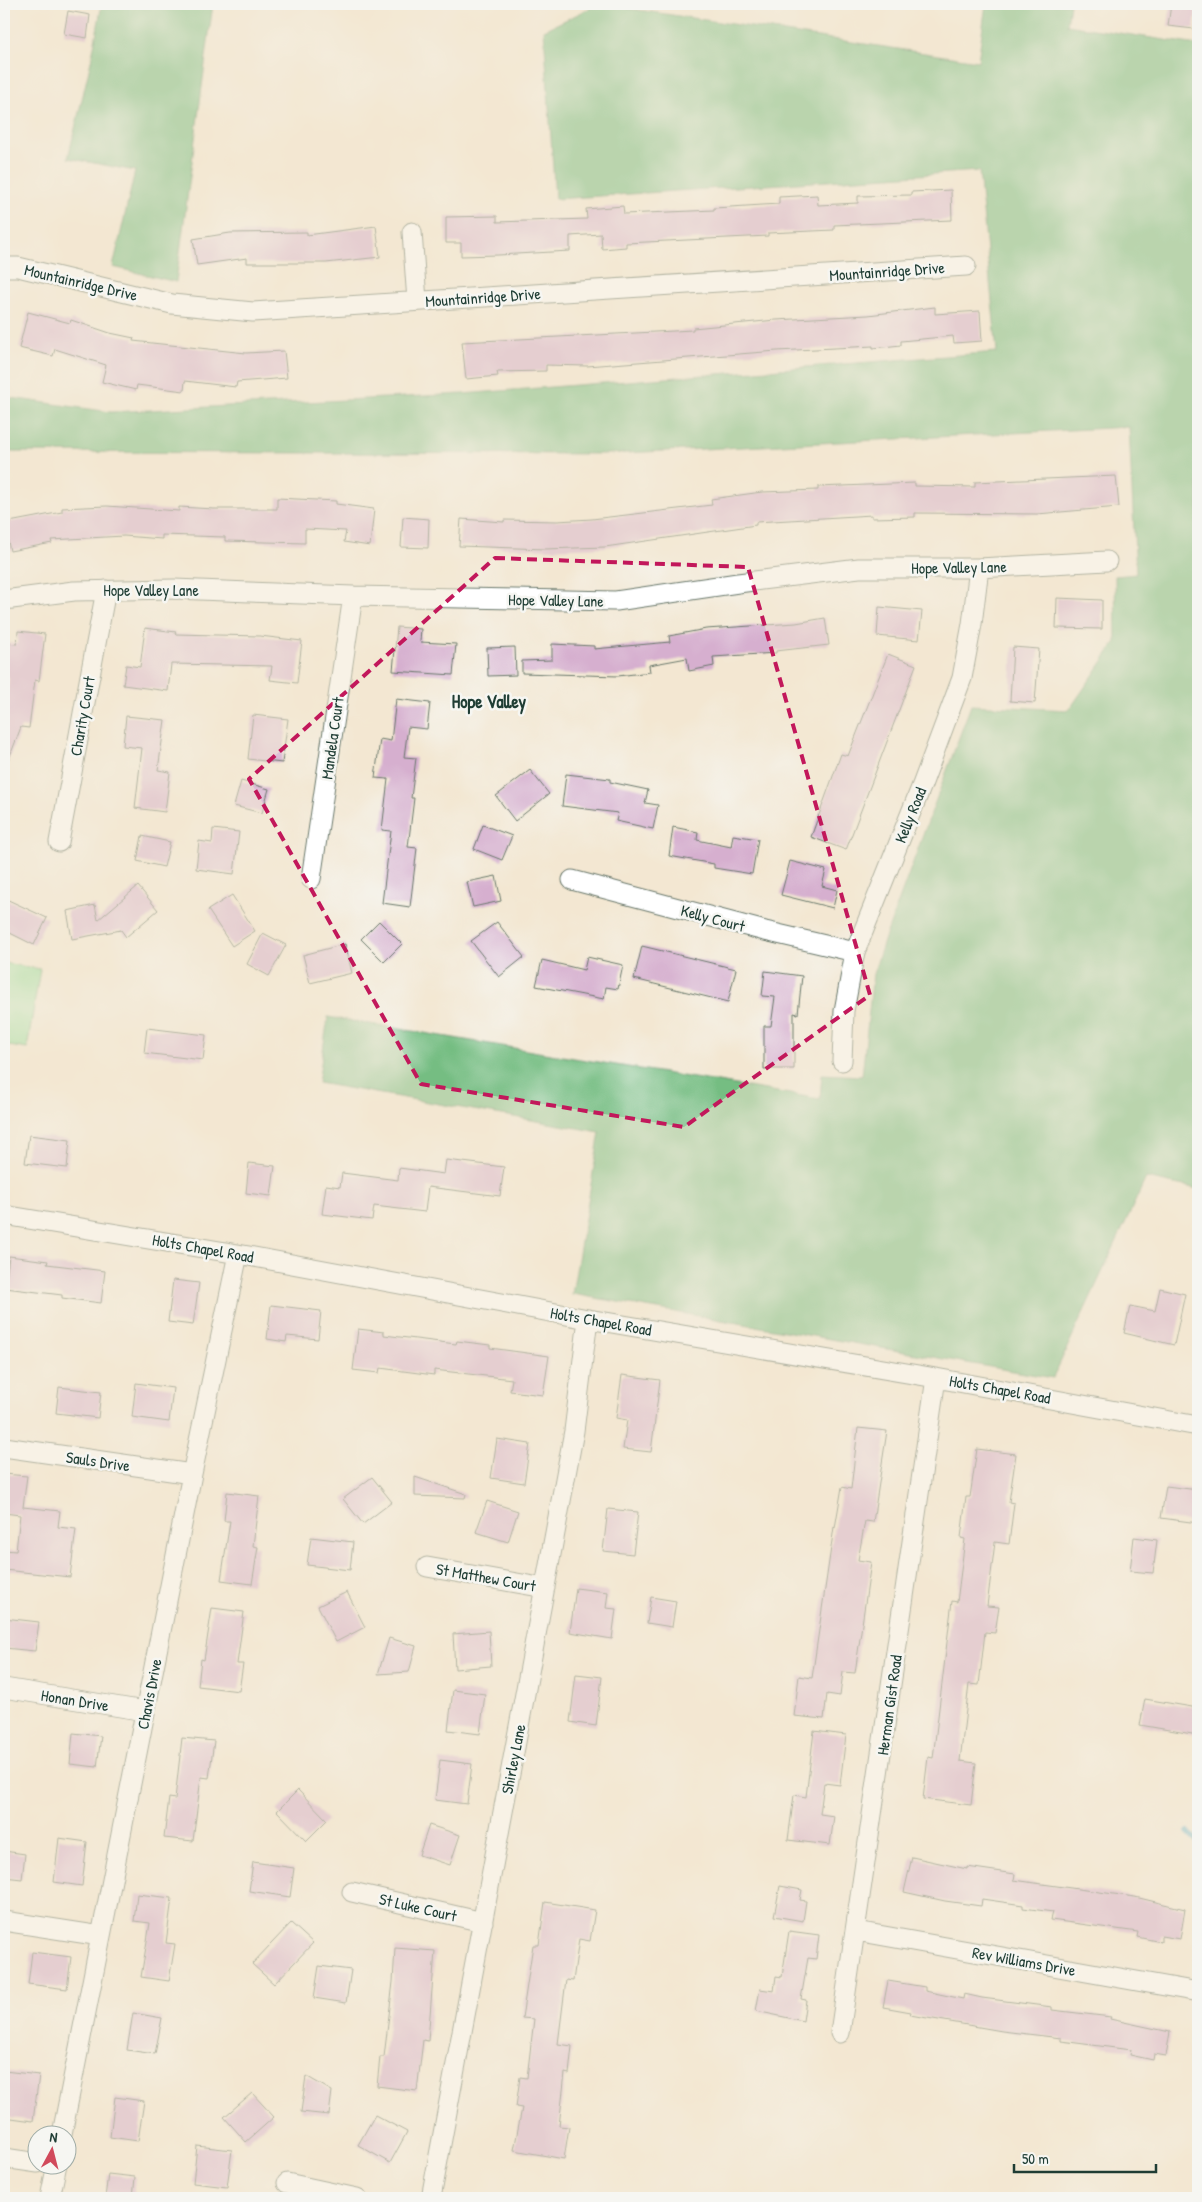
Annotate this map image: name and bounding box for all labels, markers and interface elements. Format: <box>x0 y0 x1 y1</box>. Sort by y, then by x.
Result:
street label: Mountainridge Drive <box>829 256 946 286</box>
street label: Mountainridge Drive <box>22 258 140 306</box>
street label: Mountainridge Drive <box>425 282 542 312</box>
street label: Hope Valley Lane <box>911 555 1008 579</box>
street label: Hope Valley Lane <box>103 579 199 601</box>
street label: Hope Valley Lane <box>508 588 605 612</box>
street label: Charity Court <box>64 674 100 758</box>
district label: Hope Valley <box>452 689 527 715</box>
street label: Mandela Court <box>315 695 349 781</box>
street label: Kelly Road <box>889 784 931 846</box>
street label: Kelly Court <box>679 899 748 937</box>
street label: Holts Chapel Road <box>151 1228 255 1268</box>
street label: Holts Chapel Road <box>549 1301 653 1341</box>
street label: Holts Chapel Road <box>948 1369 1052 1409</box>
street label: Sauls Drive <box>65 1446 132 1476</box>
street label: St Matthew Court <box>434 1557 538 1597</box>
street label: Herman Gist Road <box>871 1653 907 1757</box>
street label: Chavis Drive <box>131 1656 167 1731</box>
street label: Honan Drive <box>39 1684 111 1716</box>
street label: Shirley Lane <box>495 1722 531 1796</box>
street label: St Luke Court <box>377 1887 459 1927</box>
street label: Rev Williams Drive <box>971 1941 1078 1981</box>
north arrow <box>28 2124 78 2174</box>
text: N <box>49 2127 59 2147</box>
scale bar <box>1014 2142 1157 2174</box>
text: 50 m <box>1022 2148 1049 2169</box>

